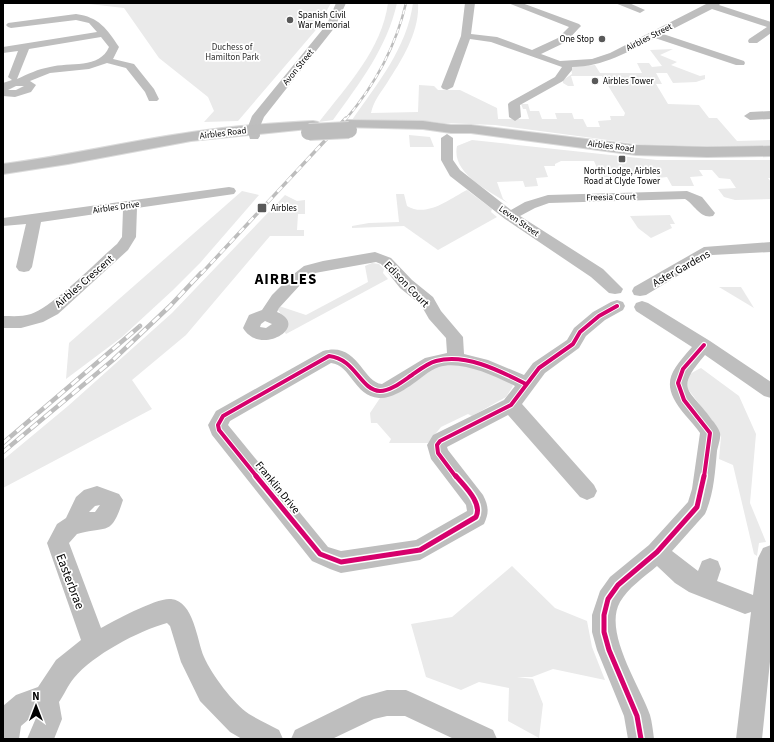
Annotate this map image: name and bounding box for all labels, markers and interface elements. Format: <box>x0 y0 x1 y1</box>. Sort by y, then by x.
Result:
place label: Spanish Civil War Memorial <box>298 9 350 32</box>
marker: Spanish Civil War Memorial <box>285 15 295 25</box>
street label: Airbles Street <box>624 20 674 55</box>
place label: One Stop <box>559 33 594 46</box>
marker: One Stop <box>597 34 607 44</box>
park label: Duchess of Hamilton Park <box>205 41 259 64</box>
street label: Avon Street <box>280 46 317 88</box>
place label: Airbles Tower <box>603 75 655 88</box>
marker: Airbles Tower <box>590 76 600 86</box>
street label: Airbles Road <box>199 124 247 143</box>
street label: Airbles Road <box>587 137 635 156</box>
marker: North Lodge, Airbles Road at Clyde Tower <box>617 154 627 164</box>
place label: North Lodge, Airbles Road at Clyde Tower <box>584 165 661 188</box>
street label: Freesia Court <box>586 191 636 204</box>
street label: Airbles Drive <box>92 198 141 217</box>
marker: Airbles <box>256 202 268 214</box>
place label: Airbles <box>271 202 297 215</box>
street label: Leven Street <box>496 203 542 240</box>
street label: Aster Gardens <box>650 246 713 290</box>
street label: Airbles Crescent <box>52 251 117 311</box>
street label: Edison Court <box>381 258 433 311</box>
district label: AIRBLES <box>254 269 317 290</box>
street label: Franklin Drive <box>252 458 304 517</box>
street label: Easterbrae <box>51 551 89 612</box>
north arrow <box>16 686 56 726</box>
text: N <box>32 689 40 704</box>

